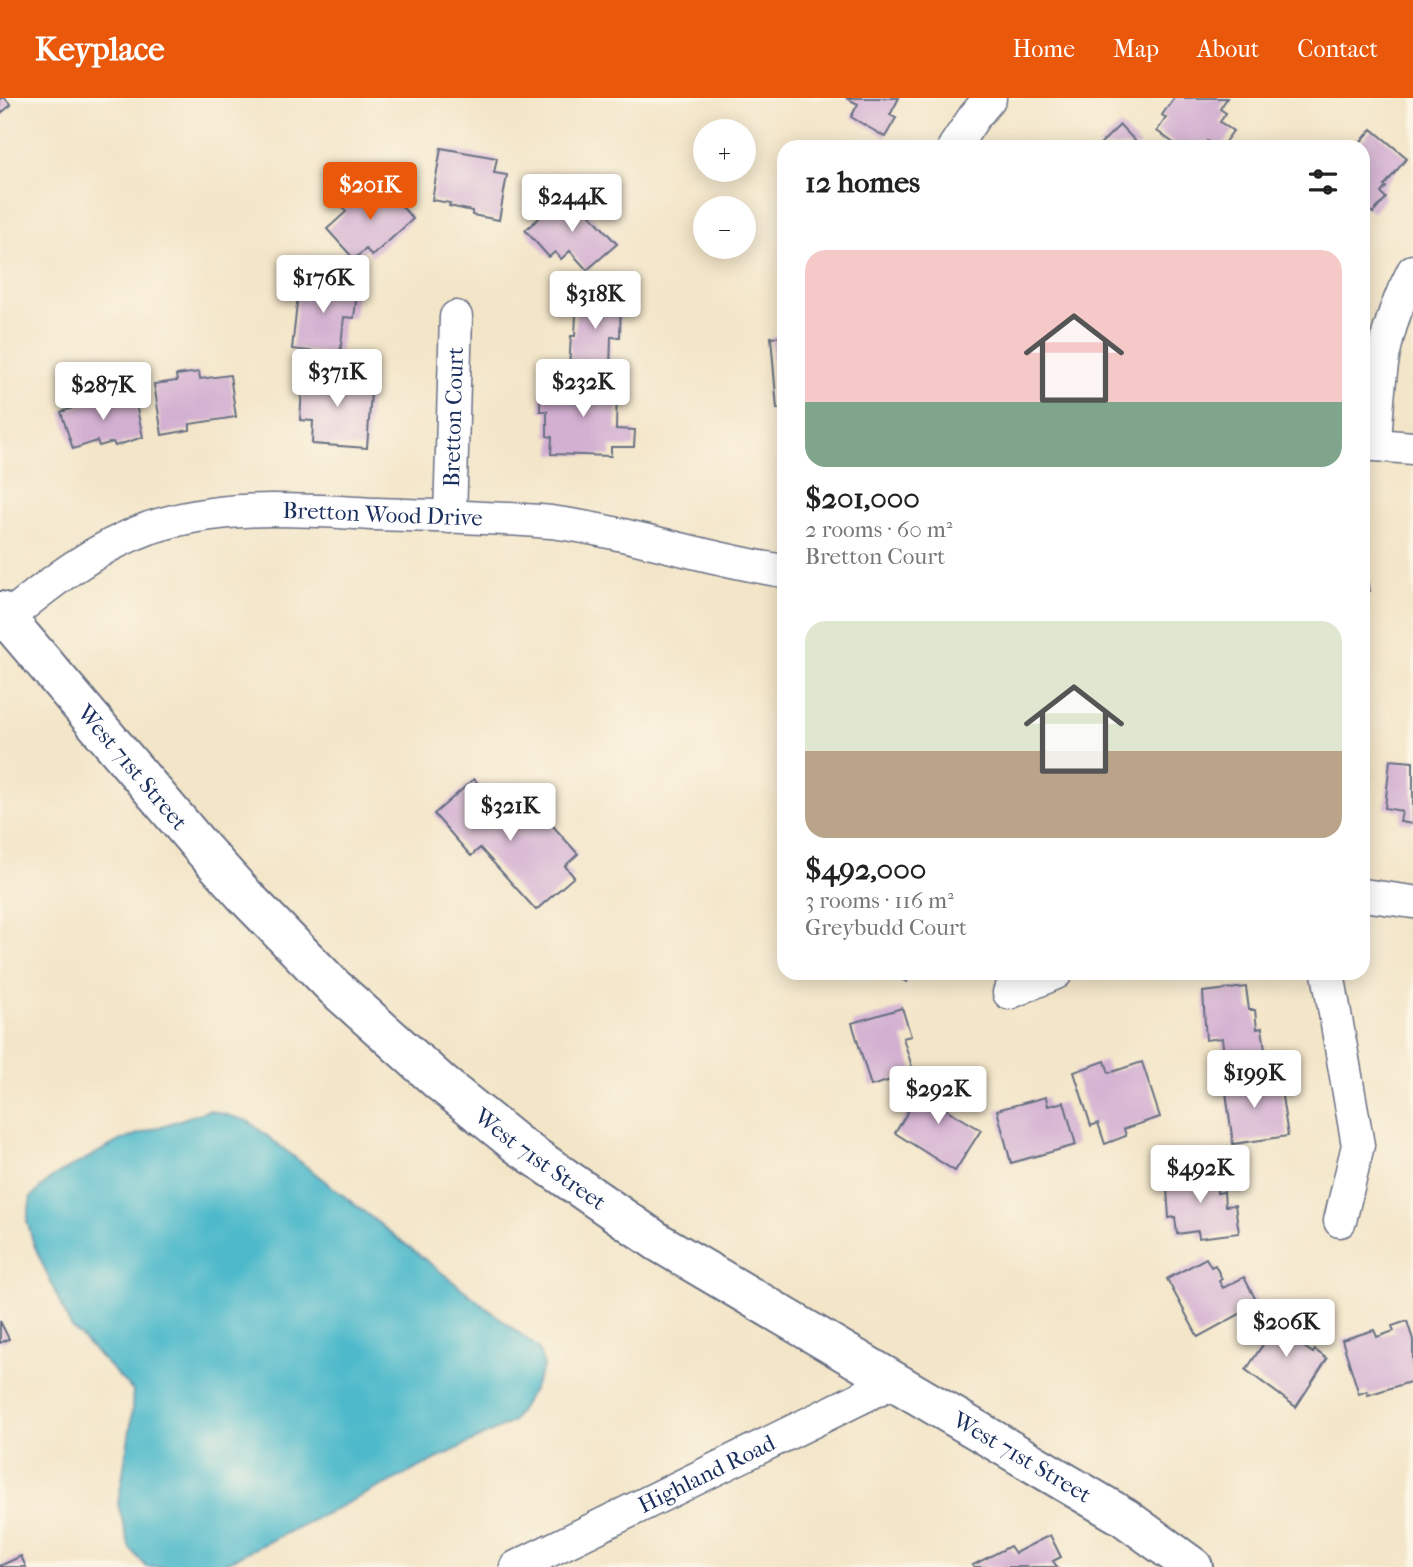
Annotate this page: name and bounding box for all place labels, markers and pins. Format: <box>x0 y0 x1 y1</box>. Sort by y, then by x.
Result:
pin: $201K <box>321 162 419 222</box>
pin: $244K <box>523 174 621 234</box>
pin: $176K <box>274 256 372 315</box>
pin: $318K <box>546 272 644 331</box>
pin: $371K <box>288 350 386 409</box>
pin: $232K <box>534 360 632 419</box>
pin: $287K <box>54 362 152 422</box>
pin: $321K <box>461 784 559 843</box>
pin: $199K <box>1205 1051 1303 1110</box>
pin: $292K <box>889 1066 987 1126</box>
pin: $492K <box>1151 1146 1249 1205</box>
pin: $206K <box>1237 1300 1335 1359</box>

